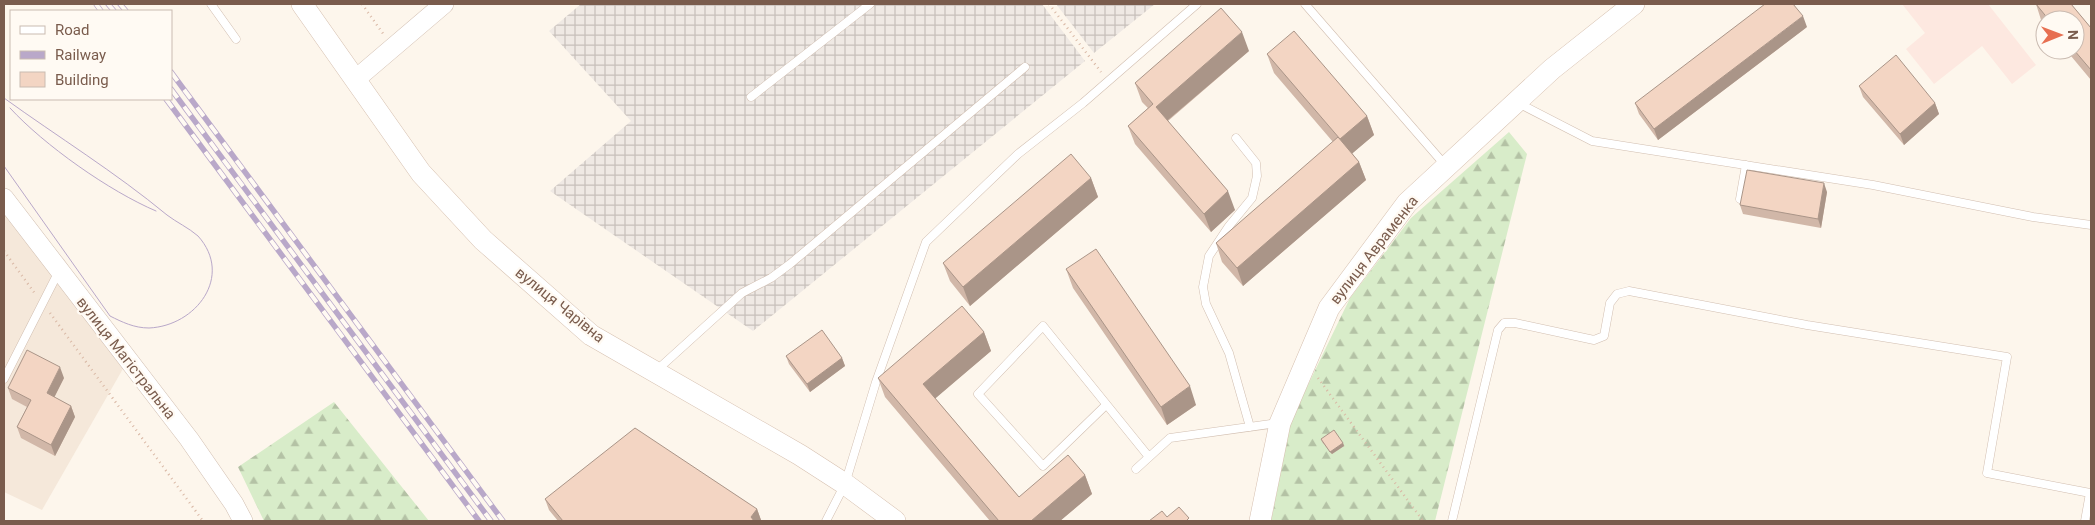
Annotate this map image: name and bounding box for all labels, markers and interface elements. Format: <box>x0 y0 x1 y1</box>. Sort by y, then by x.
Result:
legend <box>10 10 172 100</box>
north arrow <box>2035 10 2085 60</box>
text: Road <box>55 21 89 39</box>
text: N <box>2065 30 2081 40</box>
text: Railway <box>55 46 106 64</box>
text: Building <box>55 71 109 89</box>
street label: вулиця Авраменка <box>1326 192 1422 308</box>
street label: вулиця Чарівна <box>512 264 608 346</box>
street label: вулиця Магістральна <box>73 293 179 423</box>

